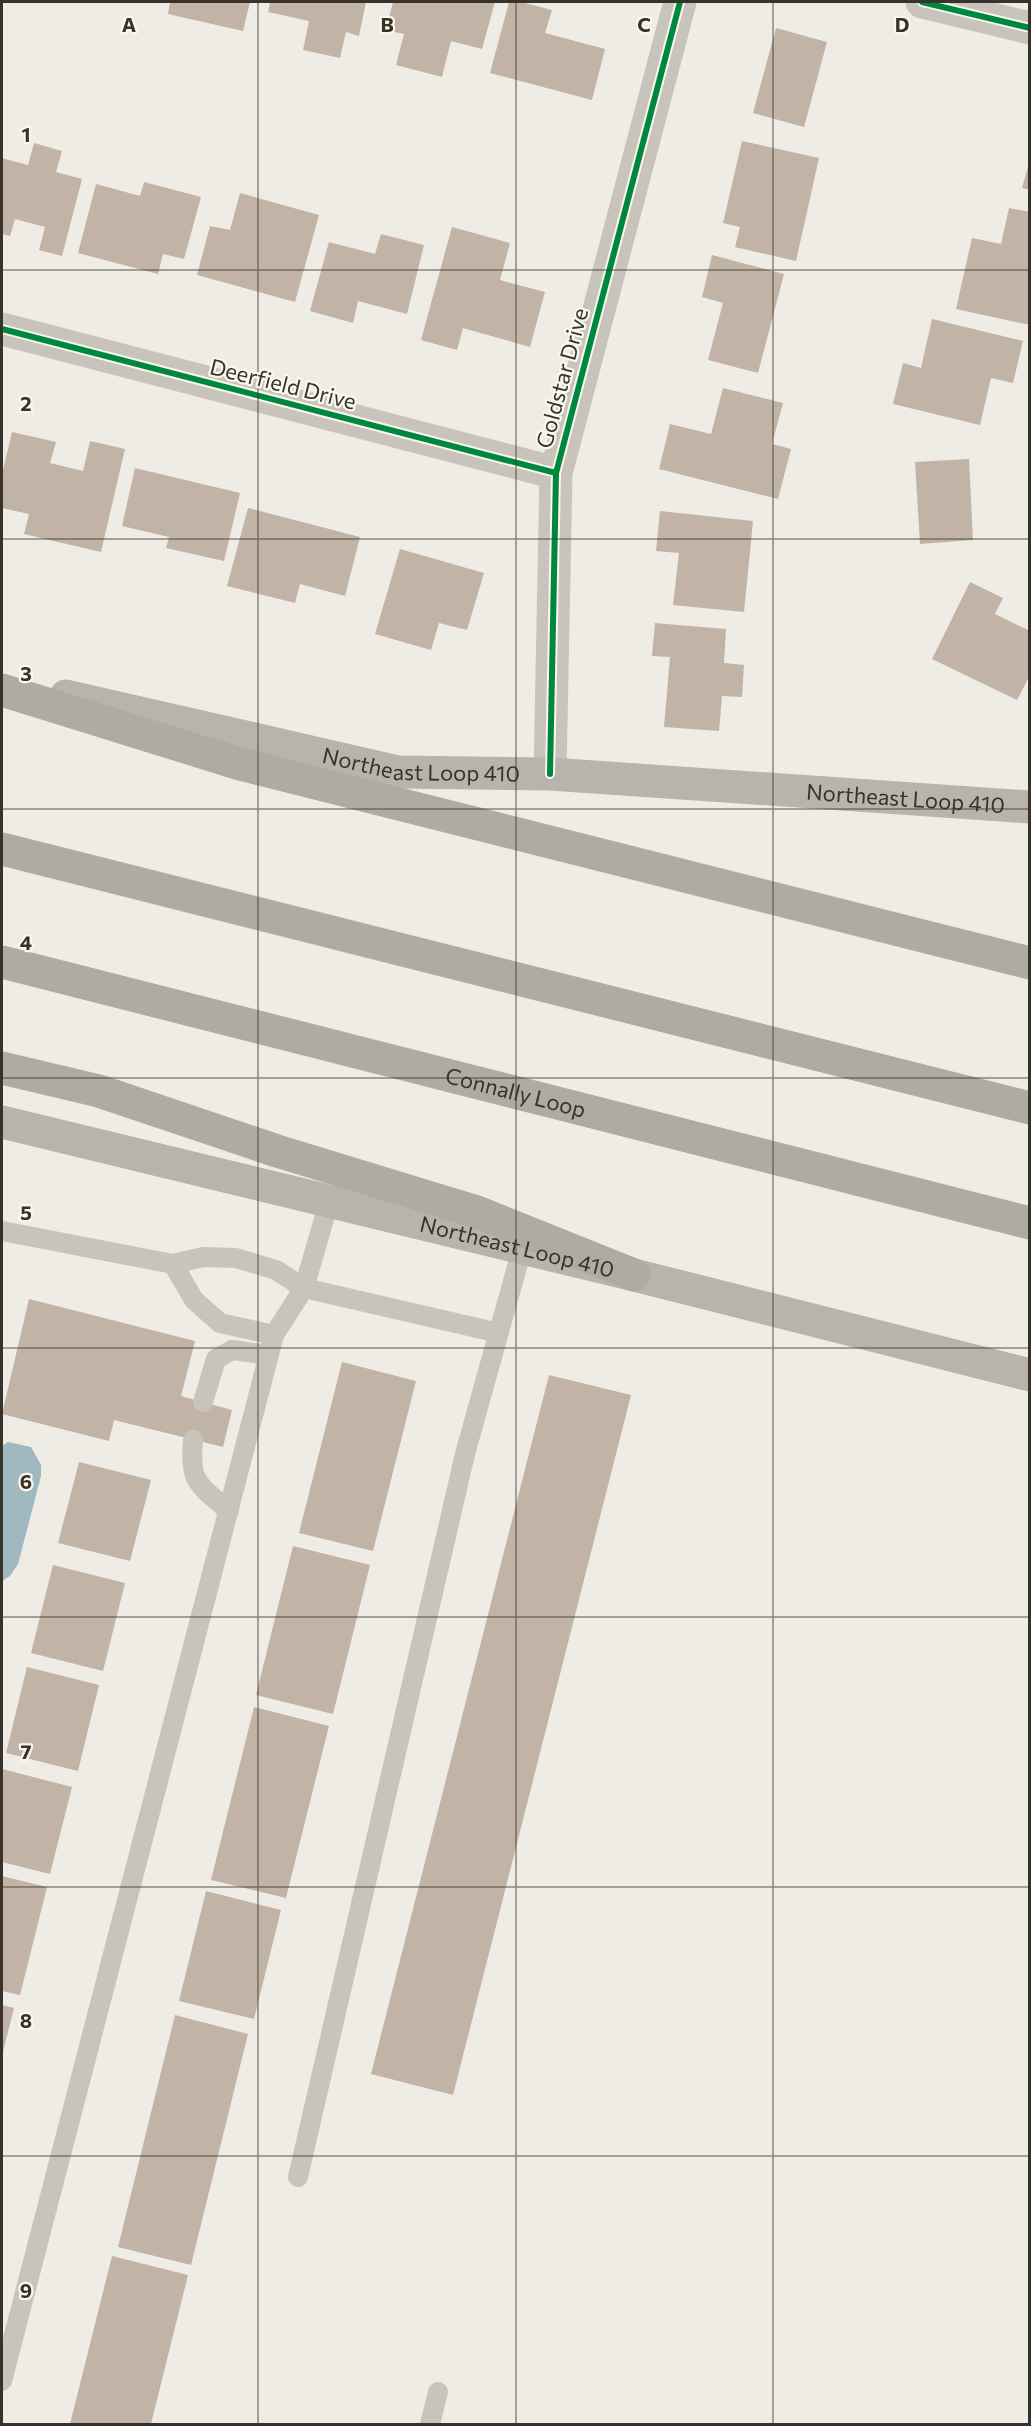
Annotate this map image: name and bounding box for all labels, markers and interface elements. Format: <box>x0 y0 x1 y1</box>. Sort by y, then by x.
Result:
text: A <box>122 12 136 36</box>
text: B <box>380 12 394 36</box>
text: C <box>637 12 651 36</box>
text: D <box>895 12 909 36</box>
text: 1 <box>21 122 31 146</box>
street label: Goldstar Drive <box>530 305 593 451</box>
street label: Deerfield Drive <box>207 352 359 415</box>
text: 2 <box>20 391 32 415</box>
text: 3 <box>20 661 32 685</box>
street label: Northeast Loop 410 <box>320 741 520 787</box>
street label: Northeast Loop 410 <box>805 778 1006 818</box>
text: 4 <box>20 930 32 954</box>
street label: Connally Loop <box>443 1061 589 1123</box>
text: 5 <box>20 1200 32 1224</box>
street label: Northeast Loop 410 <box>417 1210 617 1283</box>
text: 6 <box>20 1469 32 1493</box>
text: 7 <box>21 1739 32 1763</box>
text: 8 <box>20 2008 32 2032</box>
text: 9 <box>20 2278 32 2302</box>

